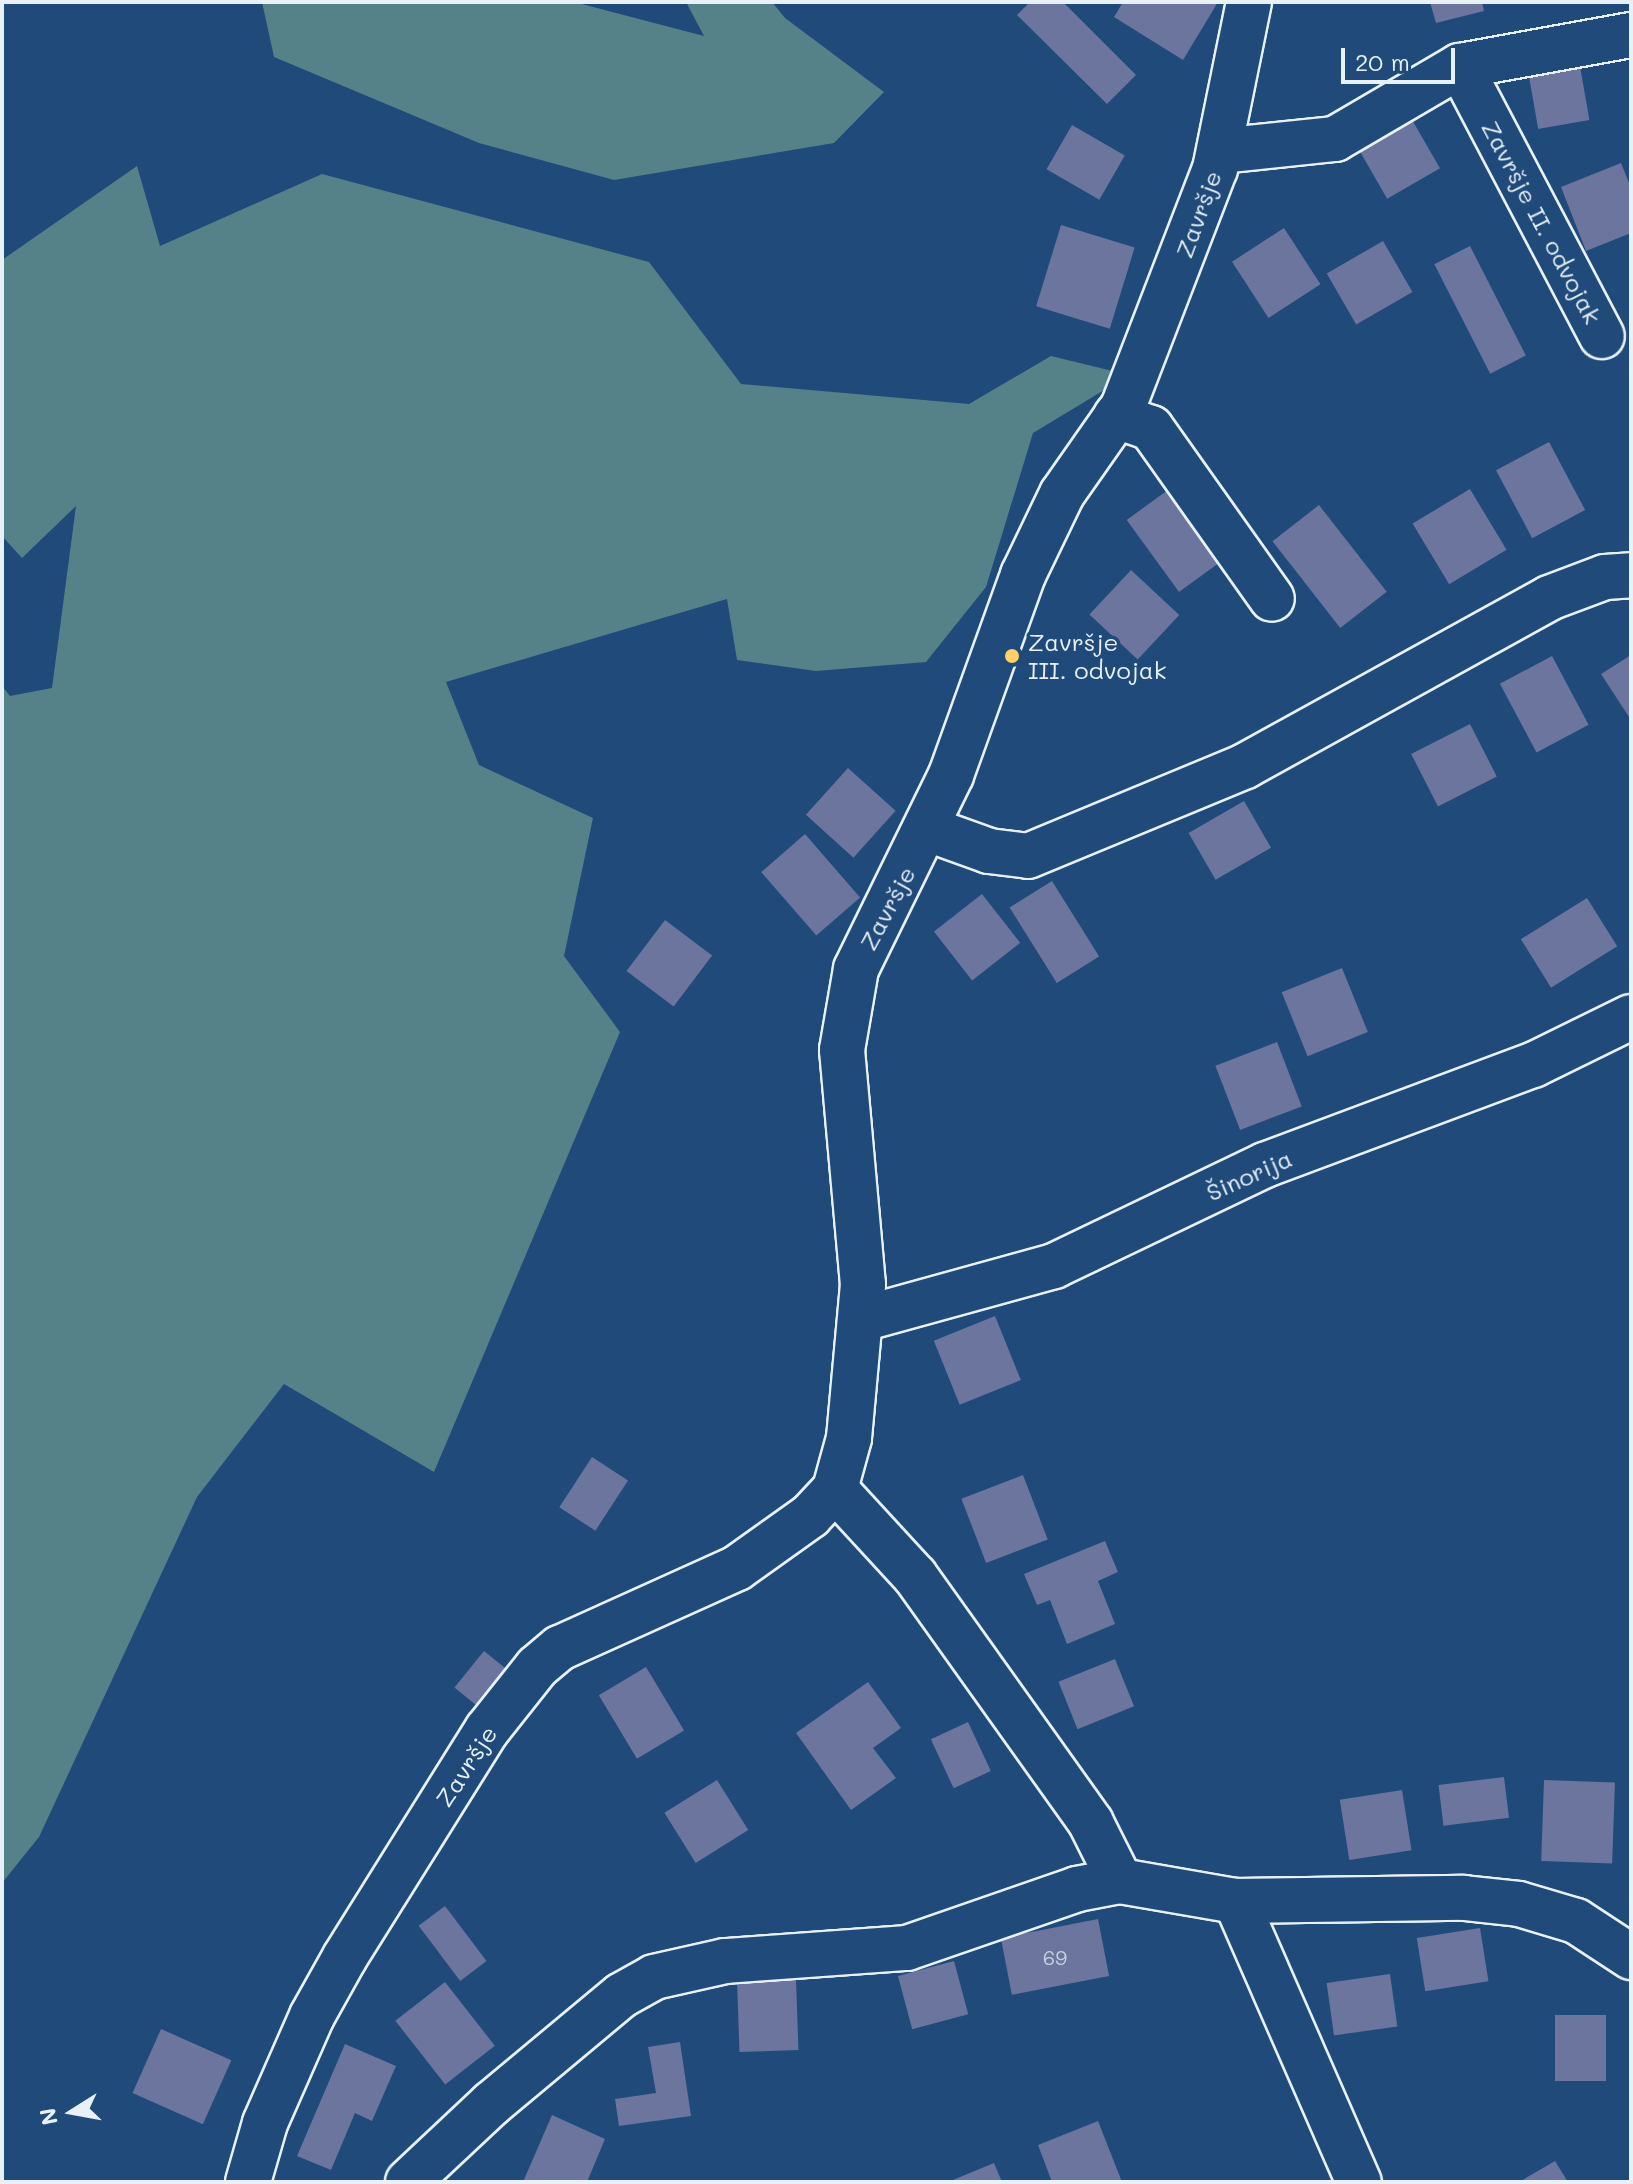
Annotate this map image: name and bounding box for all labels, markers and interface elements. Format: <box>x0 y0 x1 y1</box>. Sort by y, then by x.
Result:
scale bar <box>1345 32 1459 82</box>
text: 20 m <box>1355 46 1410 77</box>
street label: Završje II. odvojak <box>1476 115 1608 329</box>
street label: Završje <box>1169 167 1227 261</box>
place label: Završje III. odvojak <box>1028 628 1166 684</box>
marker: Završje III. odvojak <box>1003 647 1021 665</box>
street label: Završje <box>853 861 921 955</box>
street label: Šinorija <box>1202 1143 1296 1207</box>
street label: Završje <box>429 1720 503 1812</box>
house number: 69 <box>1043 1945 1067 1969</box>
north arrow <box>32 2072 112 2152</box>
text: N <box>32 2106 64 2128</box>

